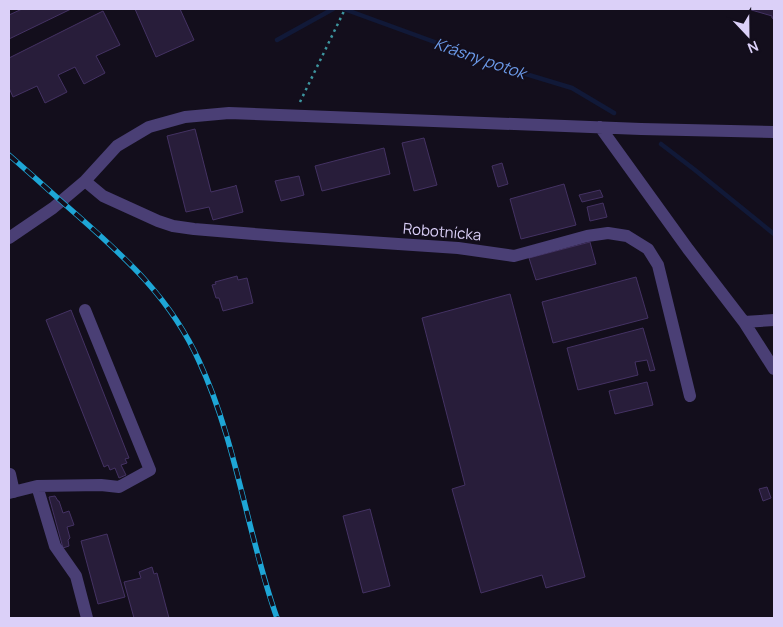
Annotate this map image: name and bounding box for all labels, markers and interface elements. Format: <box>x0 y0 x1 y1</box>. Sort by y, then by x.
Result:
north arrow <box>723 10 773 60</box>
water label: Krásny potok <box>431 32 531 85</box>
text: N <box>745 37 761 58</box>
street label: Robotnícka <box>402 218 482 245</box>

